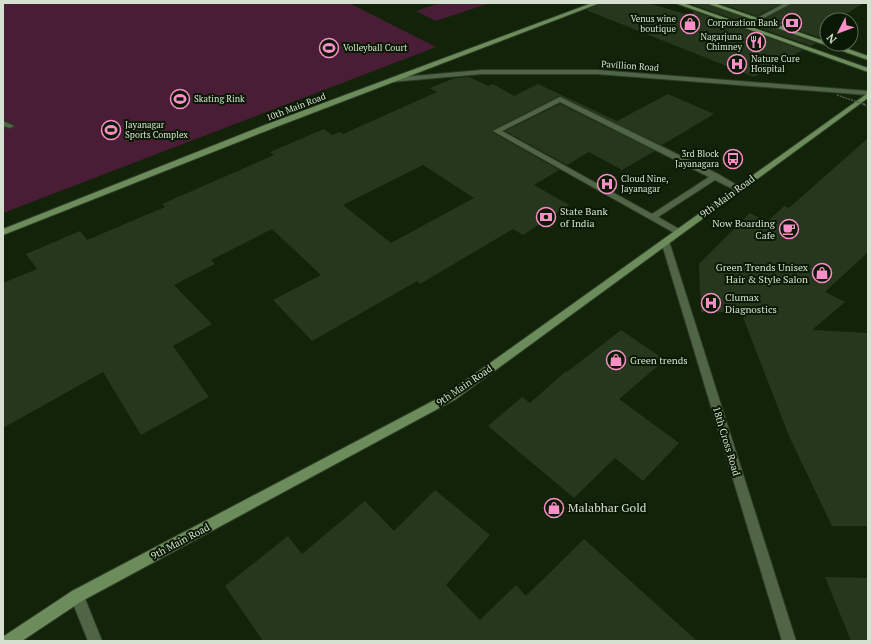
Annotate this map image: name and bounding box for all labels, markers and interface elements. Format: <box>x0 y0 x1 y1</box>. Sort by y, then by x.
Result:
bank icon: Corporation Bank <box>781 12 803 34</box>
north arrow <box>819 12 859 52</box>
place label: Venus wine boutique <box>630 13 676 35</box>
shop icon: Venus wine boutique <box>679 13 701 35</box>
place label: Corporation Bank <box>707 17 778 29</box>
text: N <box>823 30 840 46</box>
place label: Nagarjuna Chimney <box>700 31 742 53</box>
restaurant icon: Nagarjuna Chimney <box>745 31 767 53</box>
sports icon: Volleyball Court <box>318 37 340 59</box>
place label: Volleyball Court <box>343 42 408 54</box>
hospital icon: Nature Cure Hospital <box>726 53 748 75</box>
place label: Nature Cure Hospital <box>751 53 800 75</box>
street label: Pavillion Road <box>601 58 659 74</box>
sports icon: Skating Rink <box>169 88 191 110</box>
street label: 10th Main Road <box>264 90 328 124</box>
place label: Skating Rink <box>194 93 245 105</box>
sports icon: Jayanagar Sports Complex <box>100 119 122 141</box>
place label: Jayanagar Sports Complex <box>125 119 188 141</box>
place label: 3rd Block Jayanagara <box>675 148 719 170</box>
bus stop icon: 3rd Block Jayanagara <box>722 148 744 170</box>
street label: 9th Main Road <box>697 172 758 221</box>
hospital icon: Cloud Nine, Jayanagar <box>596 173 618 195</box>
place label: Cloud Nine, Jayanagar <box>621 173 669 195</box>
place label: State Bank of India <box>560 205 608 230</box>
bank icon: State Bank of India <box>535 206 557 228</box>
place label: Now Boarding Cafe <box>712 217 776 242</box>
cafe icon: Now Boarding Cafe <box>778 218 800 240</box>
place label: Green Trends Unisex Hair & Style Salon <box>716 261 809 286</box>
shop icon: Green Trends Unisex Hair & Style Salon <box>811 262 833 284</box>
place label: Clumax Diagnostics <box>725 291 777 316</box>
hospital icon: Clumax Diagnostics <box>700 292 722 314</box>
shop icon: Green trends <box>605 349 627 371</box>
place label: Green trends <box>630 354 688 367</box>
street label: 9th Main Road <box>434 362 495 409</box>
street label: 18th Cross Road <box>710 405 743 478</box>
shop icon: Malabhar Gold <box>543 497 565 519</box>
place label: Malabhar Gold <box>568 500 647 515</box>
street label: 9th Main Road <box>149 520 212 562</box>

